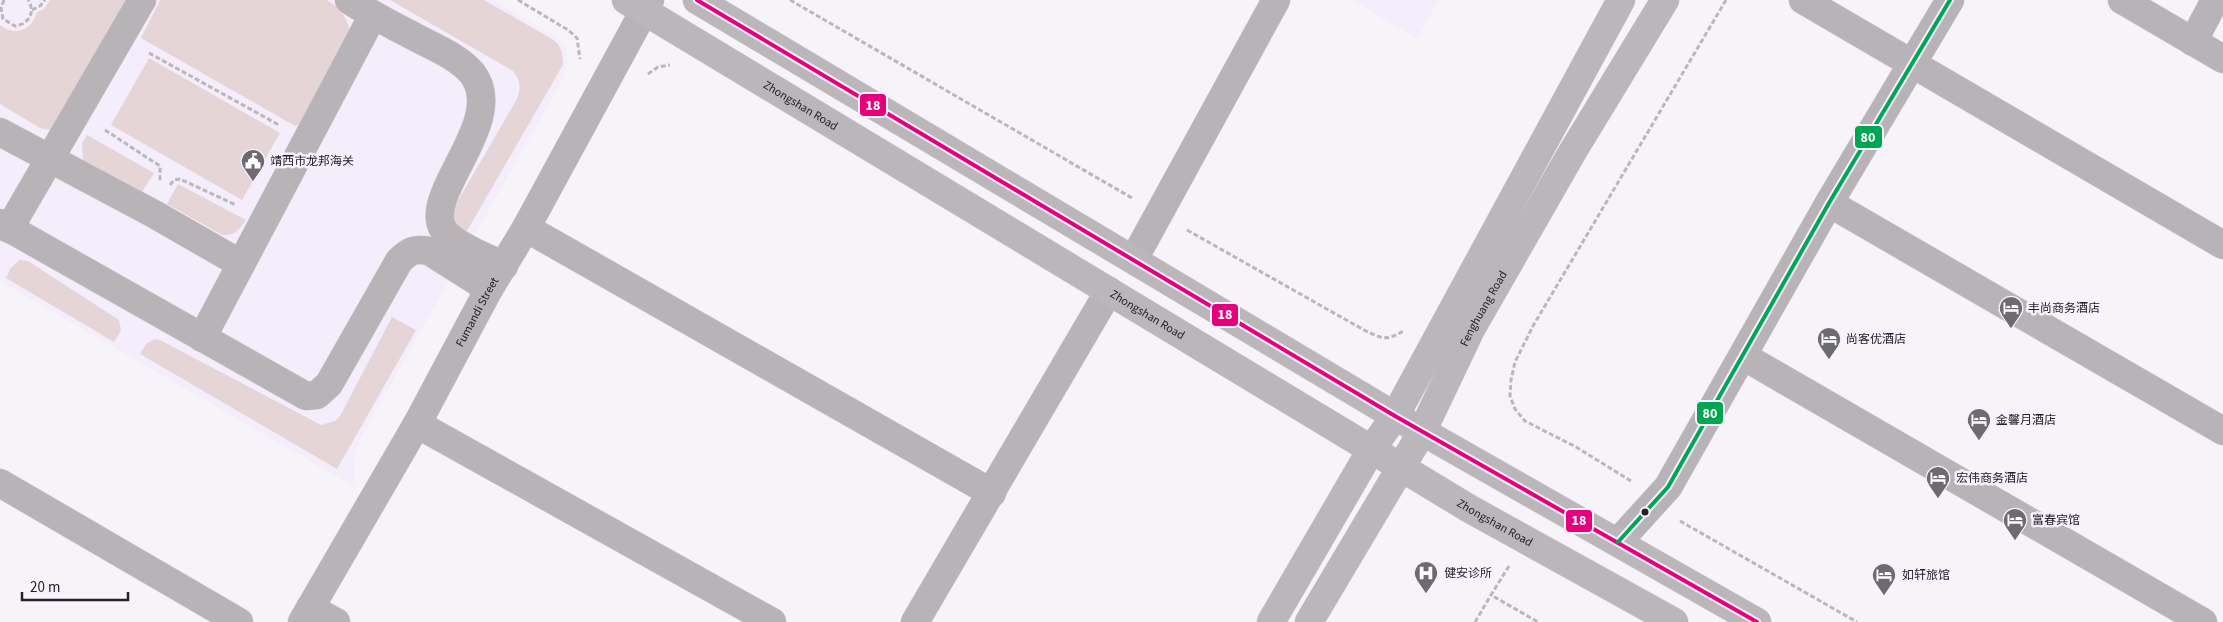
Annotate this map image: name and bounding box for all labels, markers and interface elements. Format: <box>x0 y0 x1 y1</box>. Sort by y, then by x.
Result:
street label: Zhongshan Road <box>760 76 841 134</box>
line badge: 18 <box>859 93 887 117</box>
text: 18 <box>866 96 880 116</box>
line badge: 80 <box>1854 125 1883 149</box>
text: 80 <box>1861 128 1875 148</box>
public building icon: 靖西市龙邦海关 <box>240 148 266 182</box>
place label: 靖西市龙邦海关 <box>270 153 354 170</box>
street label: Fenghuang Road <box>1455 267 1511 349</box>
street label: Fumandi Street <box>451 274 503 350</box>
street label: Zhongshan Road <box>1107 285 1188 344</box>
hotel icon: 丰尚商务酒店 <box>1998 295 2024 329</box>
place label: 丰尚商务酒店 <box>2028 300 2100 317</box>
line badge: 18 <box>1211 303 1239 327</box>
text: 18 <box>1218 305 1232 325</box>
hotel icon: 尚客优酒店 <box>1816 326 1842 360</box>
place label: 尚客优酒店 <box>1846 331 1906 348</box>
line badge: 80 <box>1696 401 1724 425</box>
text: 80 <box>1703 404 1717 424</box>
hotel icon: 金馨月酒店 <box>1966 407 1992 441</box>
place label: 金馨月酒店 <box>1996 412 2056 429</box>
hotel icon: 宏伟商务酒店 <box>1925 465 1951 499</box>
place label: 宏伟商务酒店 <box>1956 470 2028 487</box>
street label: Zhongshan Road <box>1454 495 1536 551</box>
unlabelled marker <box>1640 507 1650 517</box>
hotel icon: 富春宾馆 <box>2002 507 2028 541</box>
line badge: 18 <box>1565 509 1593 533</box>
text: 18 <box>1572 511 1586 531</box>
place label: 富春宾馆 <box>2032 512 2080 529</box>
hospital icon: 健安诊所 <box>1413 560 1439 594</box>
hotel icon: 如轩旅馆 <box>1871 562 1897 596</box>
place label: 健安诊所 <box>1444 565 1492 582</box>
place label: 如轩旅馆 <box>1902 567 1950 584</box>
scale bar <box>22 570 129 602</box>
text: 20 m <box>30 577 60 598</box>

